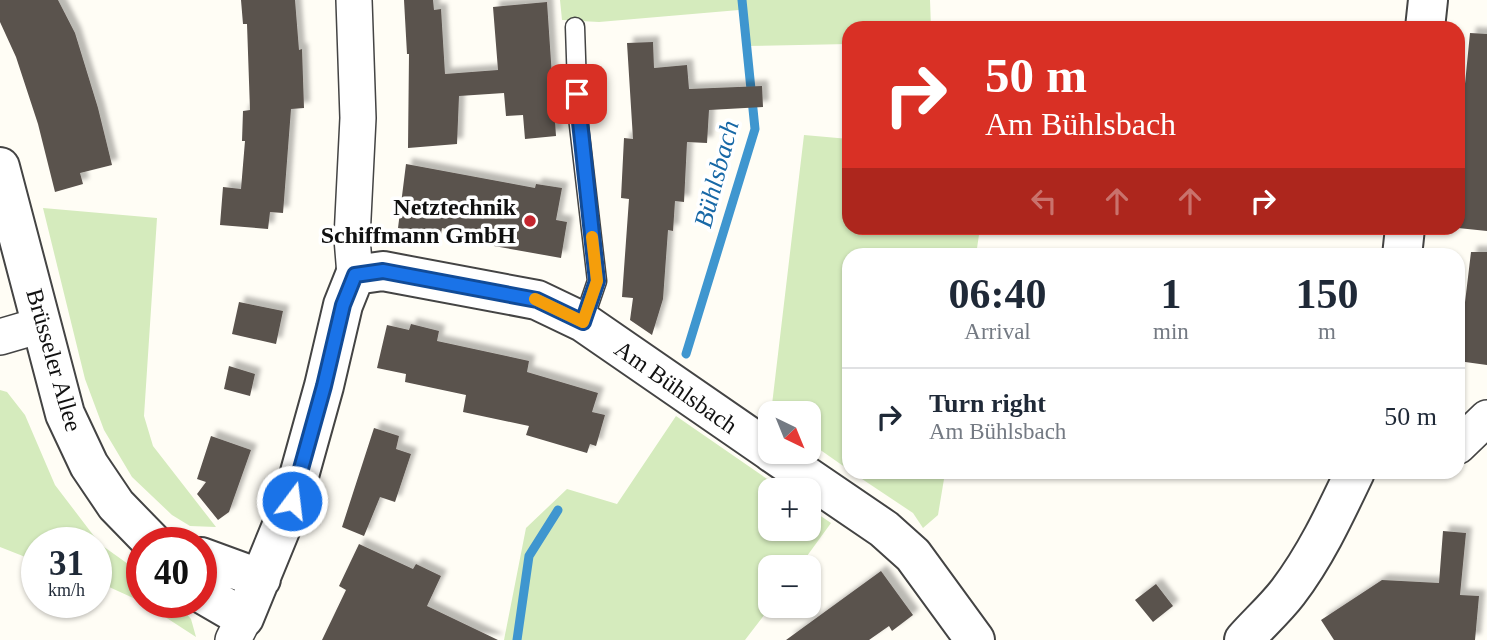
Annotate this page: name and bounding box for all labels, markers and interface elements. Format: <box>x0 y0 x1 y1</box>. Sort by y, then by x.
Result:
text: 50 m <box>985 48 1087 103</box>
icon: right <box>870 49 961 140</box>
pin <box>547 64 607 124</box>
icon: arrive <box>558 75 596 113</box>
text: Am Bühlsbach <box>985 106 1176 142</box>
water label: Bühlsbach <box>688 117 745 231</box>
icon: left <box>1025 182 1063 220</box>
icon: ahead <box>1098 182 1136 220</box>
icon: ahead <box>1171 182 1209 220</box>
icon: right <box>1244 182 1282 220</box>
place label: Netztechnik Schiffmann GmbH <box>321 194 517 248</box>
marker: Netztechnik Schiffmann GmbH <box>522 213 538 229</box>
text: 06:40 <box>949 271 1047 317</box>
text: 1 <box>1160 271 1181 317</box>
text: 150 <box>1295 271 1358 317</box>
street label: Brüsseler Allee <box>21 286 87 434</box>
text: Arrival <box>964 319 1031 344</box>
text: min <box>1153 319 1189 344</box>
text: m <box>1318 319 1336 344</box>
street label: Am Bühlsbach <box>610 335 742 439</box>
text: Turn right <box>929 389 1046 418</box>
icon: right <box>870 398 908 436</box>
north arrow <box>758 401 821 464</box>
map controls <box>758 401 821 618</box>
text: 50 m <box>1384 402 1437 431</box>
text: Am Bühlsbach <box>929 419 1066 444</box>
position arrow <box>255 464 329 538</box>
button: + <box>758 478 821 541</box>
speed limit sign: 40 <box>126 527 217 618</box>
text: 31 <box>49 544 84 583</box>
button: − <box>758 555 821 618</box>
text: km/h <box>48 580 85 600</box>

